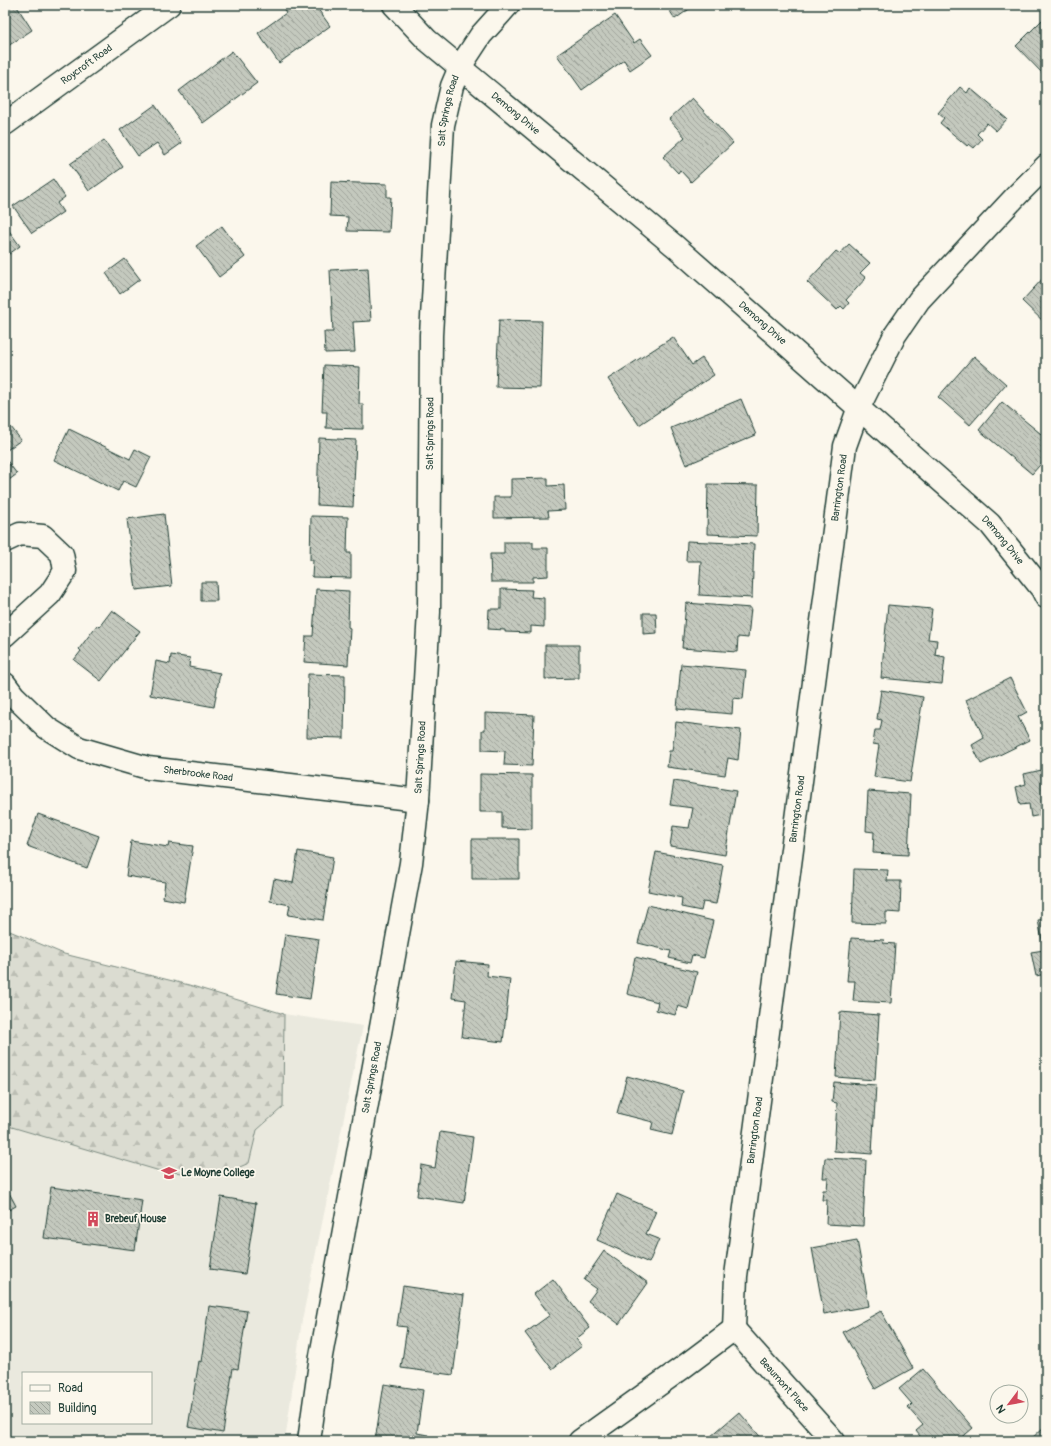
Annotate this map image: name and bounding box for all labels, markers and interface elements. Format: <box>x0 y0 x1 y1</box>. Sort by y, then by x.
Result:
street label: Roycroft Road <box>59 42 115 87</box>
street label: Salt Springs Road <box>436 73 462 147</box>
street label: Demong Drive <box>489 90 542 137</box>
street label: Demong Drive <box>736 299 789 347</box>
street label: Salt Springs Road <box>424 397 437 470</box>
street label: Barrington Road <box>829 453 850 522</box>
street label: Demong Drive <box>979 513 1026 567</box>
street label: Salt Springs Road <box>412 721 429 794</box>
street label: Sherbrooke Road <box>163 764 234 784</box>
street label: Barrington Road <box>787 775 808 843</box>
street label: Salt Springs Road <box>359 1040 384 1114</box>
street label: Barrington Road <box>745 1096 766 1165</box>
school or university icon: Le Moyne College <box>160 1164 178 1182</box>
place label: Le Moyne College <box>181 1167 256 1179</box>
building icon: Brebeuf House <box>84 1210 102 1228</box>
place label: Brebeuf House <box>105 1213 167 1225</box>
street label: Beaumont Place <box>757 1355 811 1414</box>
legend <box>22 1372 152 1424</box>
text: Road <box>58 1381 83 1396</box>
north arrow <box>989 1384 1029 1424</box>
text: Building <box>58 1401 97 1416</box>
text: N <box>993 1402 1008 1416</box>

